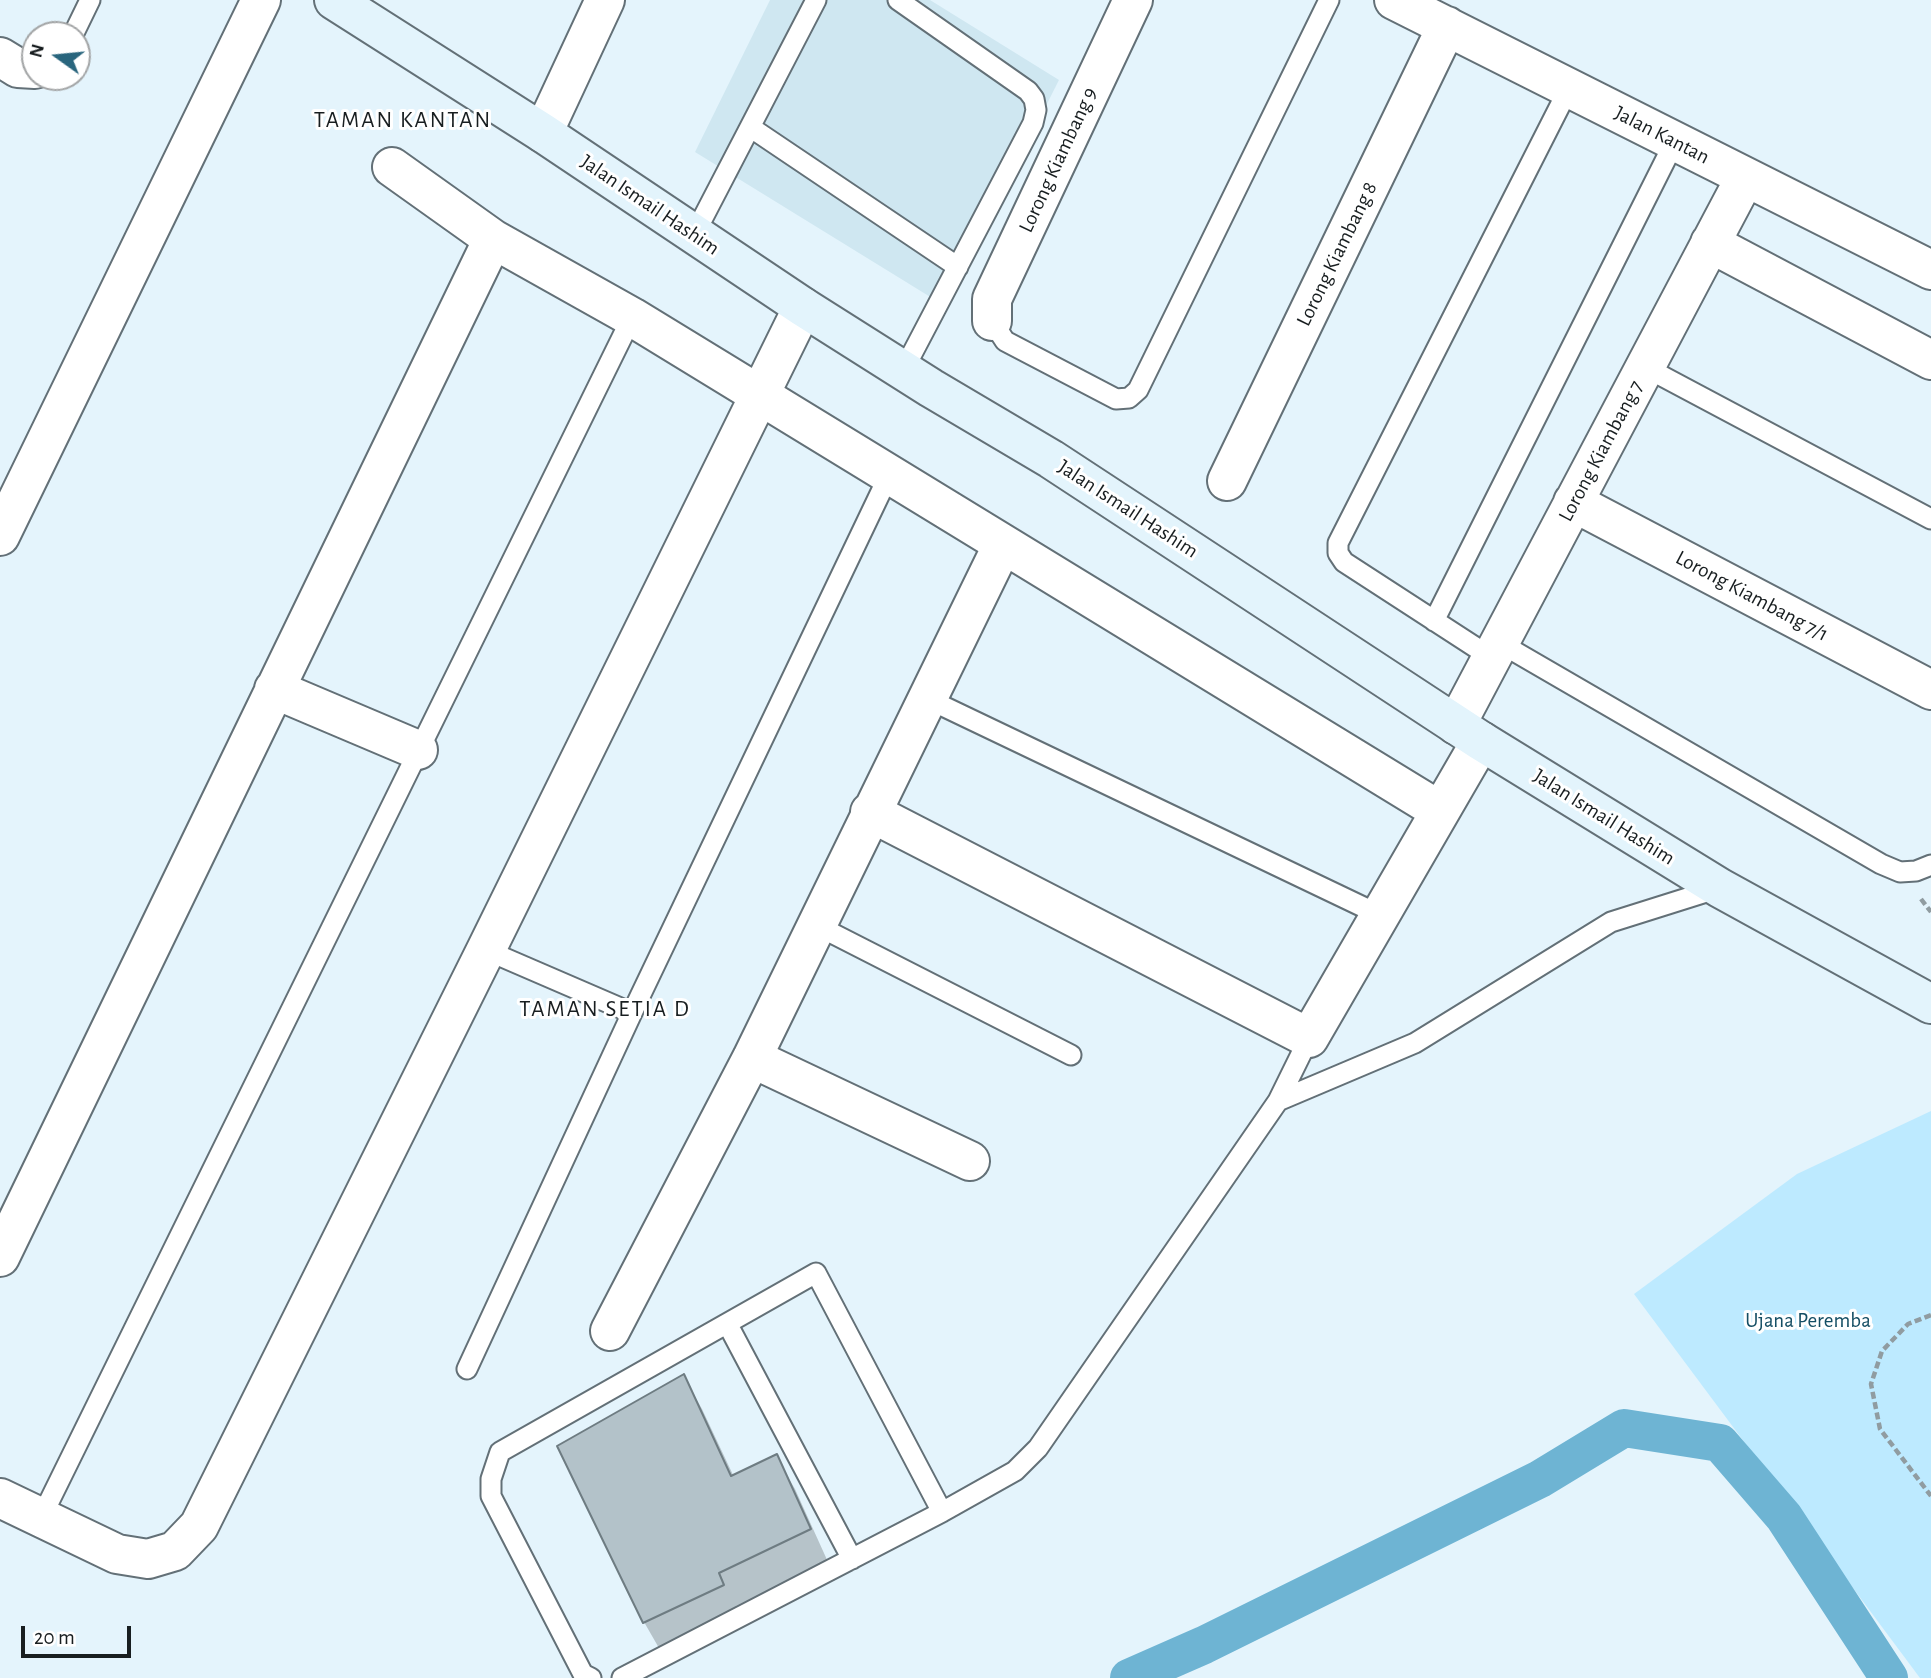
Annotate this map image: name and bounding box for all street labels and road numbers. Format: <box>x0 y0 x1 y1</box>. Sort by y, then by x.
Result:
street label: Lorong Kiambang 9 <box>1013 83 1103 237</box>
street label: Jalan Kantan <box>1610 100 1714 170</box>
street label: Jalan Ismail Hashim <box>576 149 724 261</box>
street label: Lorong Kiambang 8 <box>1291 178 1383 330</box>
street label: Lorong Kiambang 7 <box>1553 376 1649 526</box>
street label: Jalan Ismail Hashim <box>1053 454 1203 564</box>
street label: Lorong Kiambang 7/1 <box>1671 545 1833 647</box>
street label: Jalan Ismail Hashim <box>1529 763 1679 871</box>

